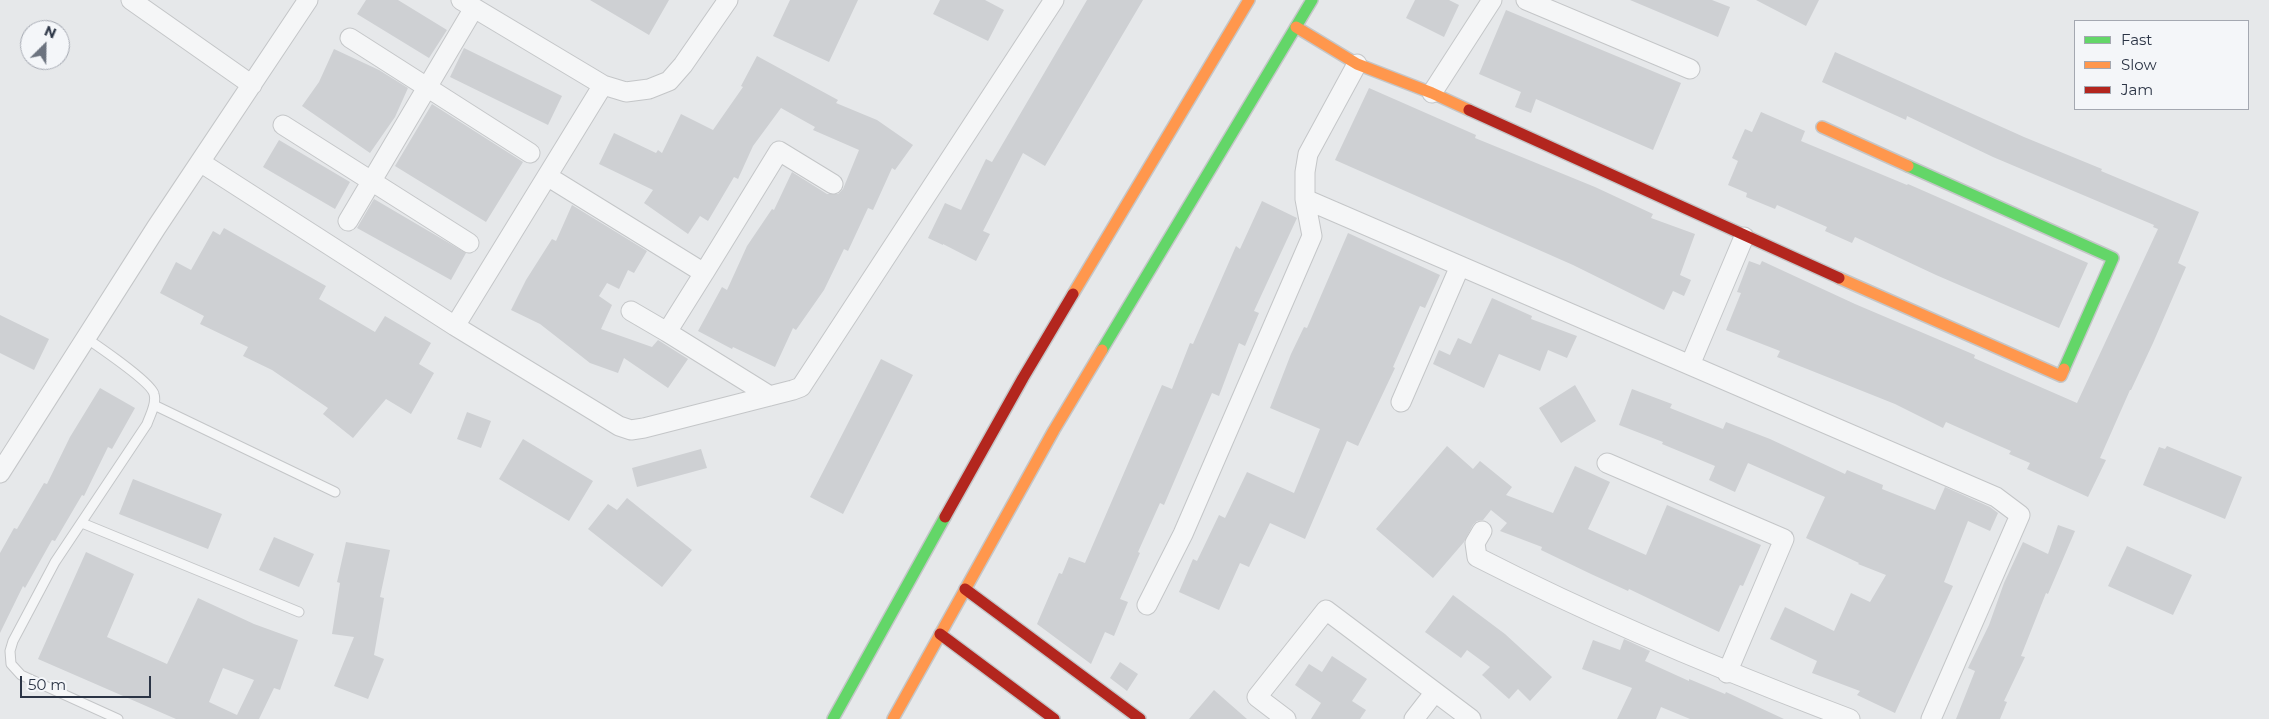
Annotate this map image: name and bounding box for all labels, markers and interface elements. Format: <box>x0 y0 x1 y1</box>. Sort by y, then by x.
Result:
north arrow <box>20 20 70 70</box>
legend <box>2074 20 2249 110</box>
text: N <box>42 22 59 43</box>
text: Fast <box>2121 30 2152 49</box>
text: Slow <box>2121 55 2157 74</box>
text: Jam <box>2121 80 2153 99</box>
scale bar <box>22 666 154 698</box>
text: 50 m <box>28 675 66 694</box>

